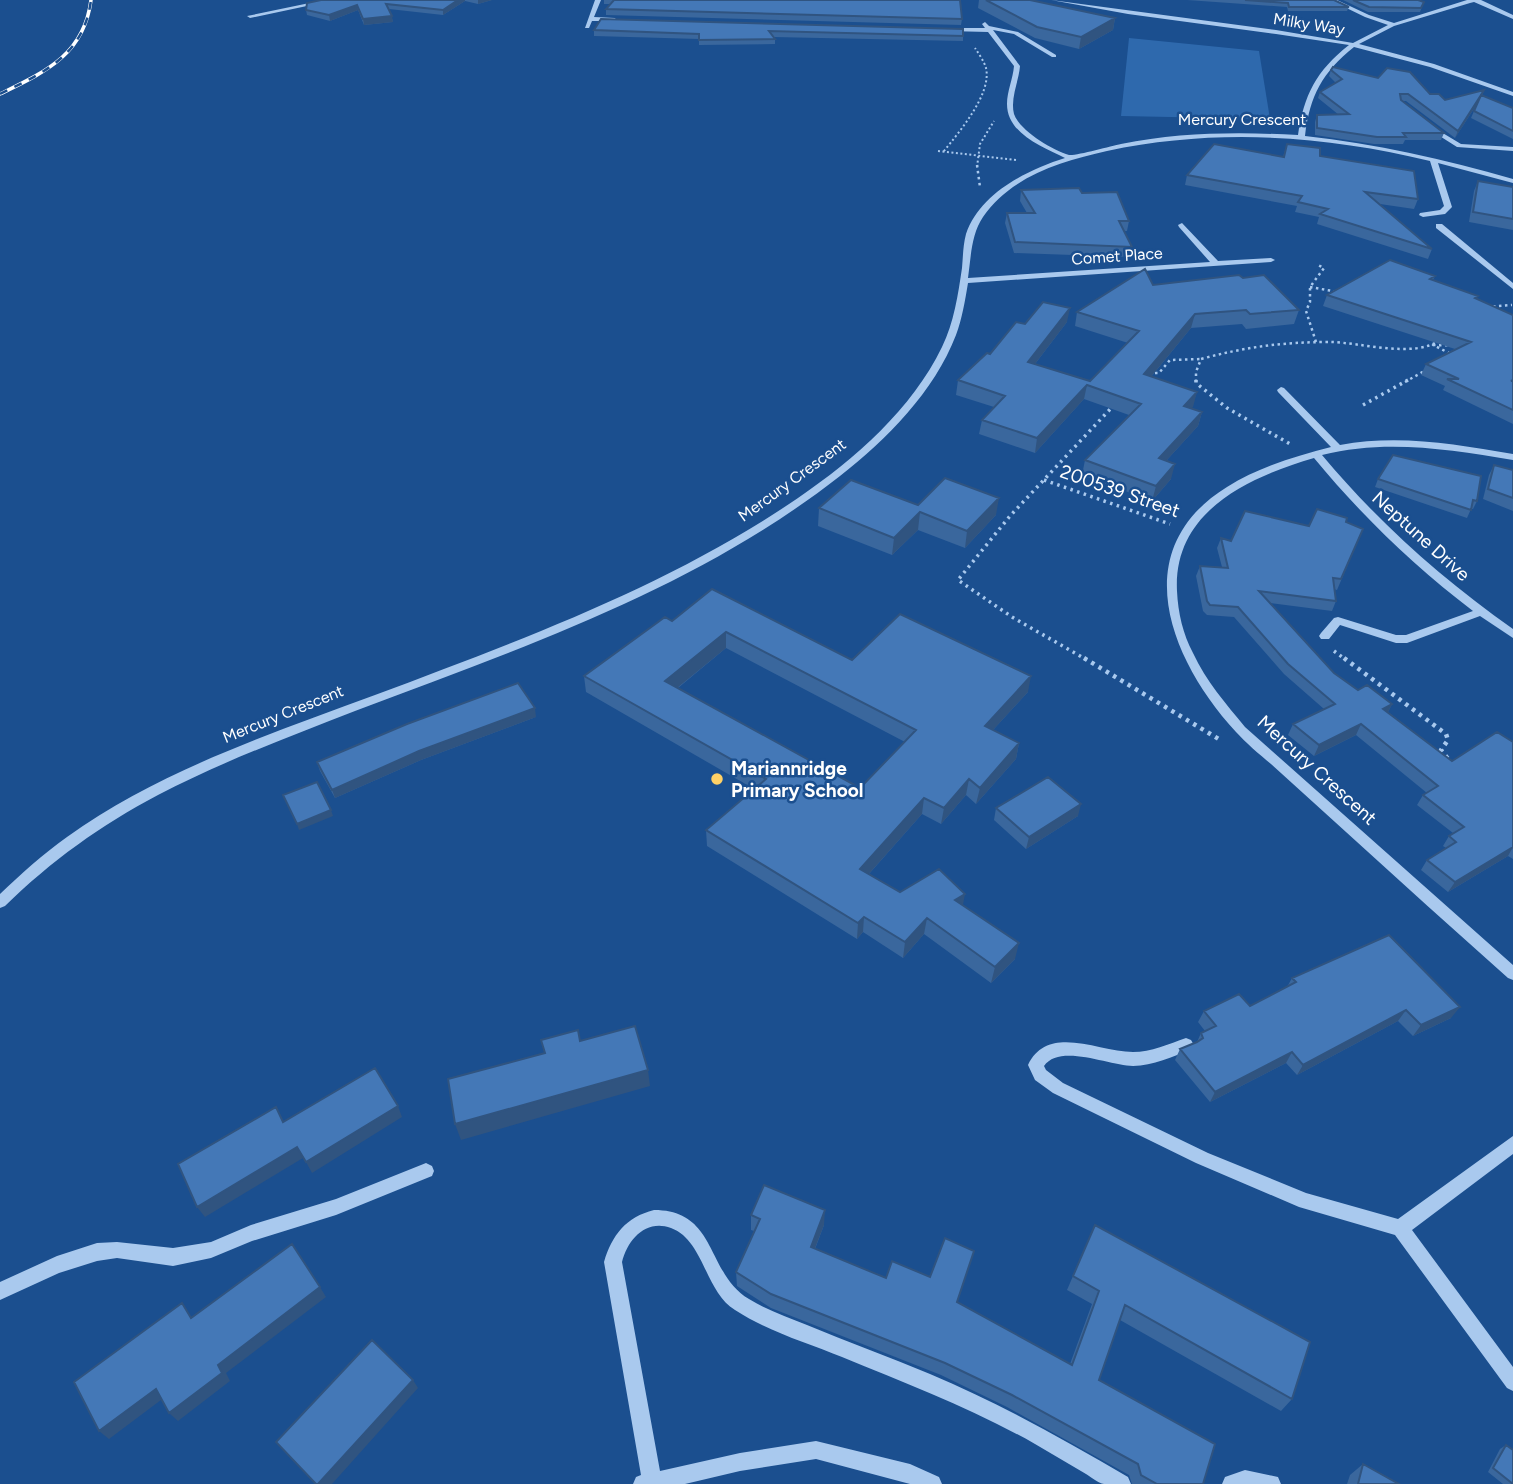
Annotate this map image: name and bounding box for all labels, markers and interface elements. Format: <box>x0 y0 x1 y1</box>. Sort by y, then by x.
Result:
street label: Milky Way <box>1272 9 1347 39</box>
street label: Mercury Crescent <box>1178 110 1306 129</box>
street label: Comet Place <box>1071 243 1164 269</box>
street label: Mercury Crescent <box>734 435 850 525</box>
street label: 200539 Street <box>1057 460 1183 522</box>
street label: Neptune Drive <box>1367 486 1475 586</box>
street label: Mercury Crescent <box>220 681 346 747</box>
street label: Mercury Crescent <box>1253 710 1381 830</box>
place label: Mariannridge Primary School <box>731 757 863 802</box>
marker: Mariannridge Primary School <box>709 771 725 787</box>

